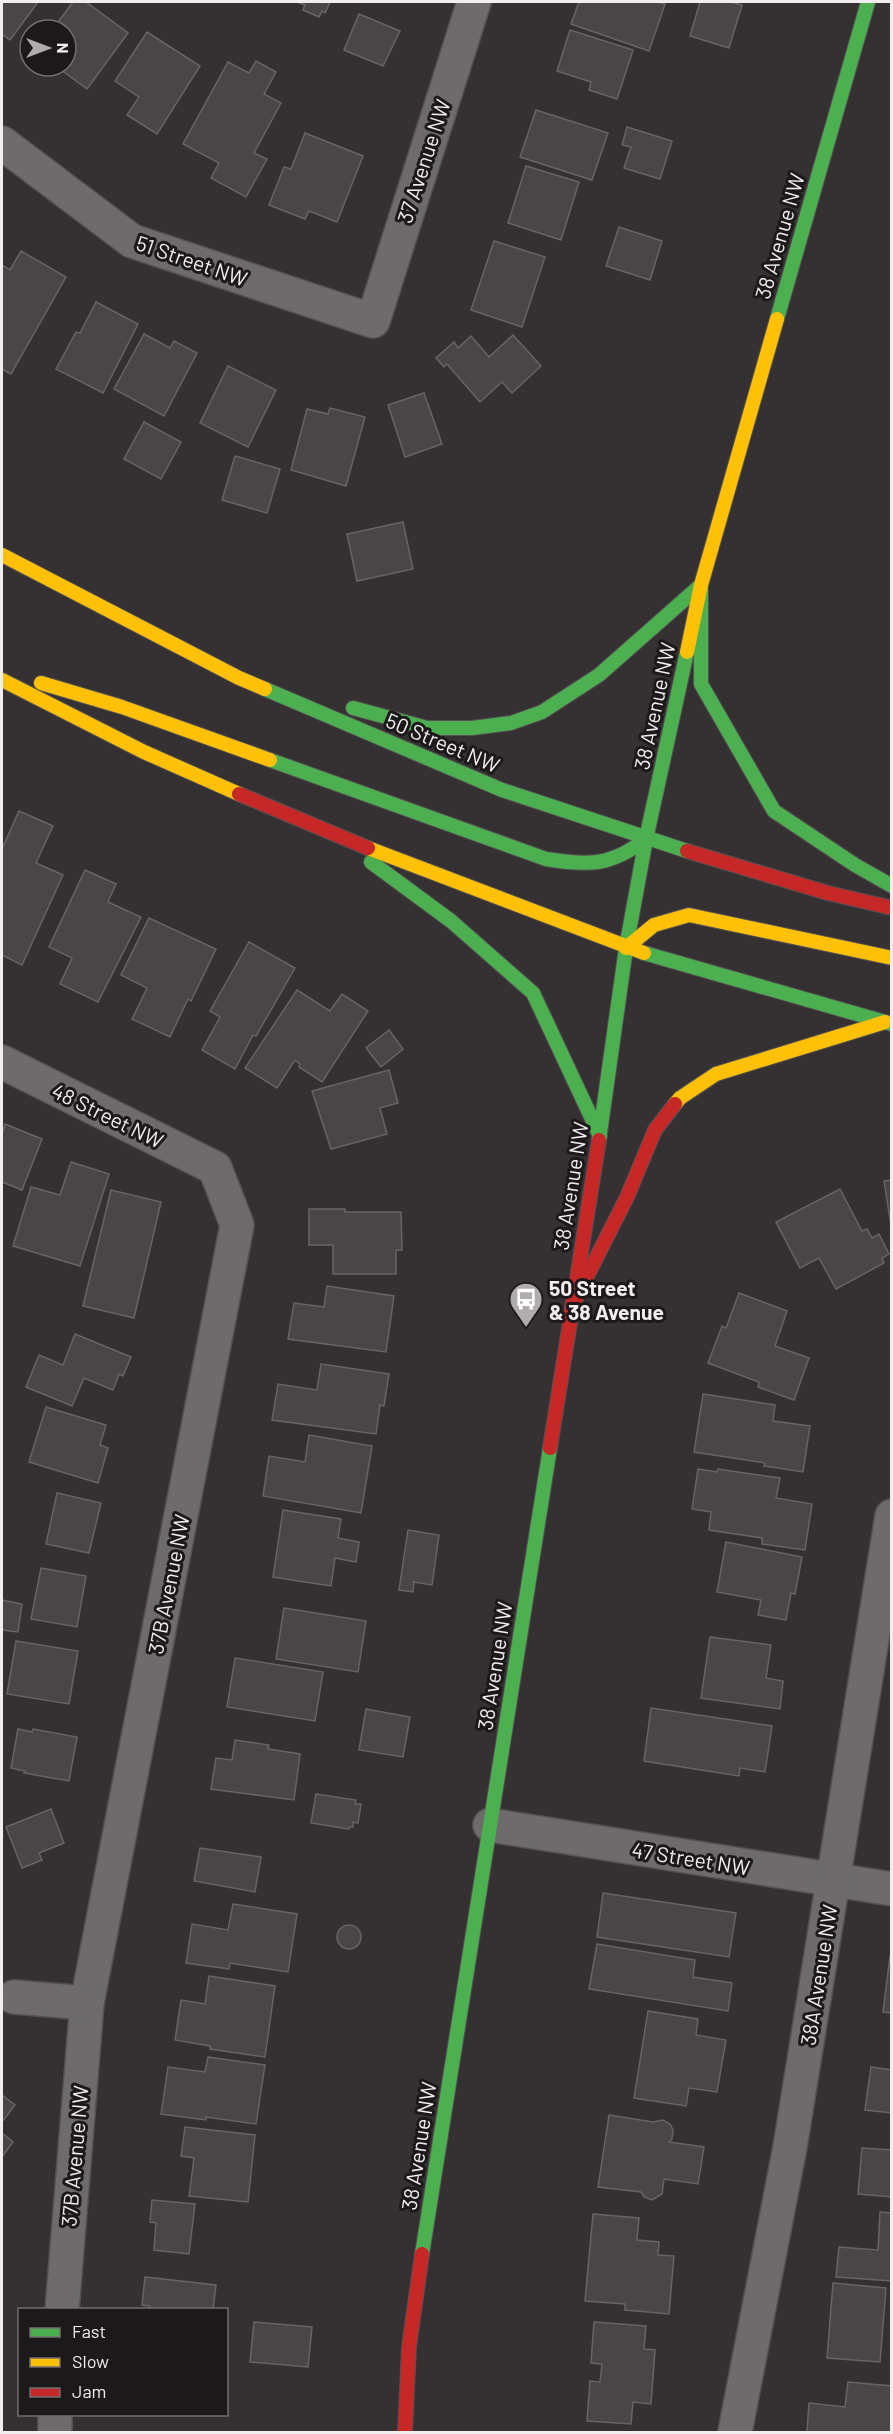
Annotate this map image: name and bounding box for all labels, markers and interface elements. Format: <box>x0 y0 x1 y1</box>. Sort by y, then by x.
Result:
north arrow <box>18 18 78 78</box>
text: N <box>54 43 73 53</box>
street label: 37 Avenue NW <box>391 96 455 226</box>
street label: 38 Avenue NW <box>749 170 809 302</box>
street label: 51 Street NW <box>133 229 251 291</box>
street label: 38 Avenue NW <box>628 640 680 772</box>
street label: 50 Street NW <box>382 707 504 777</box>
street label: 48 Street NW <box>48 1077 168 1153</box>
street label: 38 Avenue NW <box>548 1120 592 1252</box>
place label: 50 Street & 38 Avenue <box>549 1275 664 1324</box>
bus stop icon: 50 Street & 38 Avenue <box>508 1281 544 1328</box>
street label: 37B Avenue NW <box>142 1512 194 1656</box>
street label: 38 Avenue NW <box>472 1600 516 1732</box>
street label: 47 Street NW <box>630 1836 752 1880</box>
street label: 38A Avenue NW <box>795 1903 841 2047</box>
street label: 38 Avenue NW <box>396 2080 440 2212</box>
street label: 37B Avenue NW <box>55 2084 93 2228</box>
legend <box>18 2308 228 2416</box>
text: Fast <box>72 2320 106 2342</box>
text: Slow <box>72 2350 109 2372</box>
text: Jam <box>72 2380 106 2402</box>

